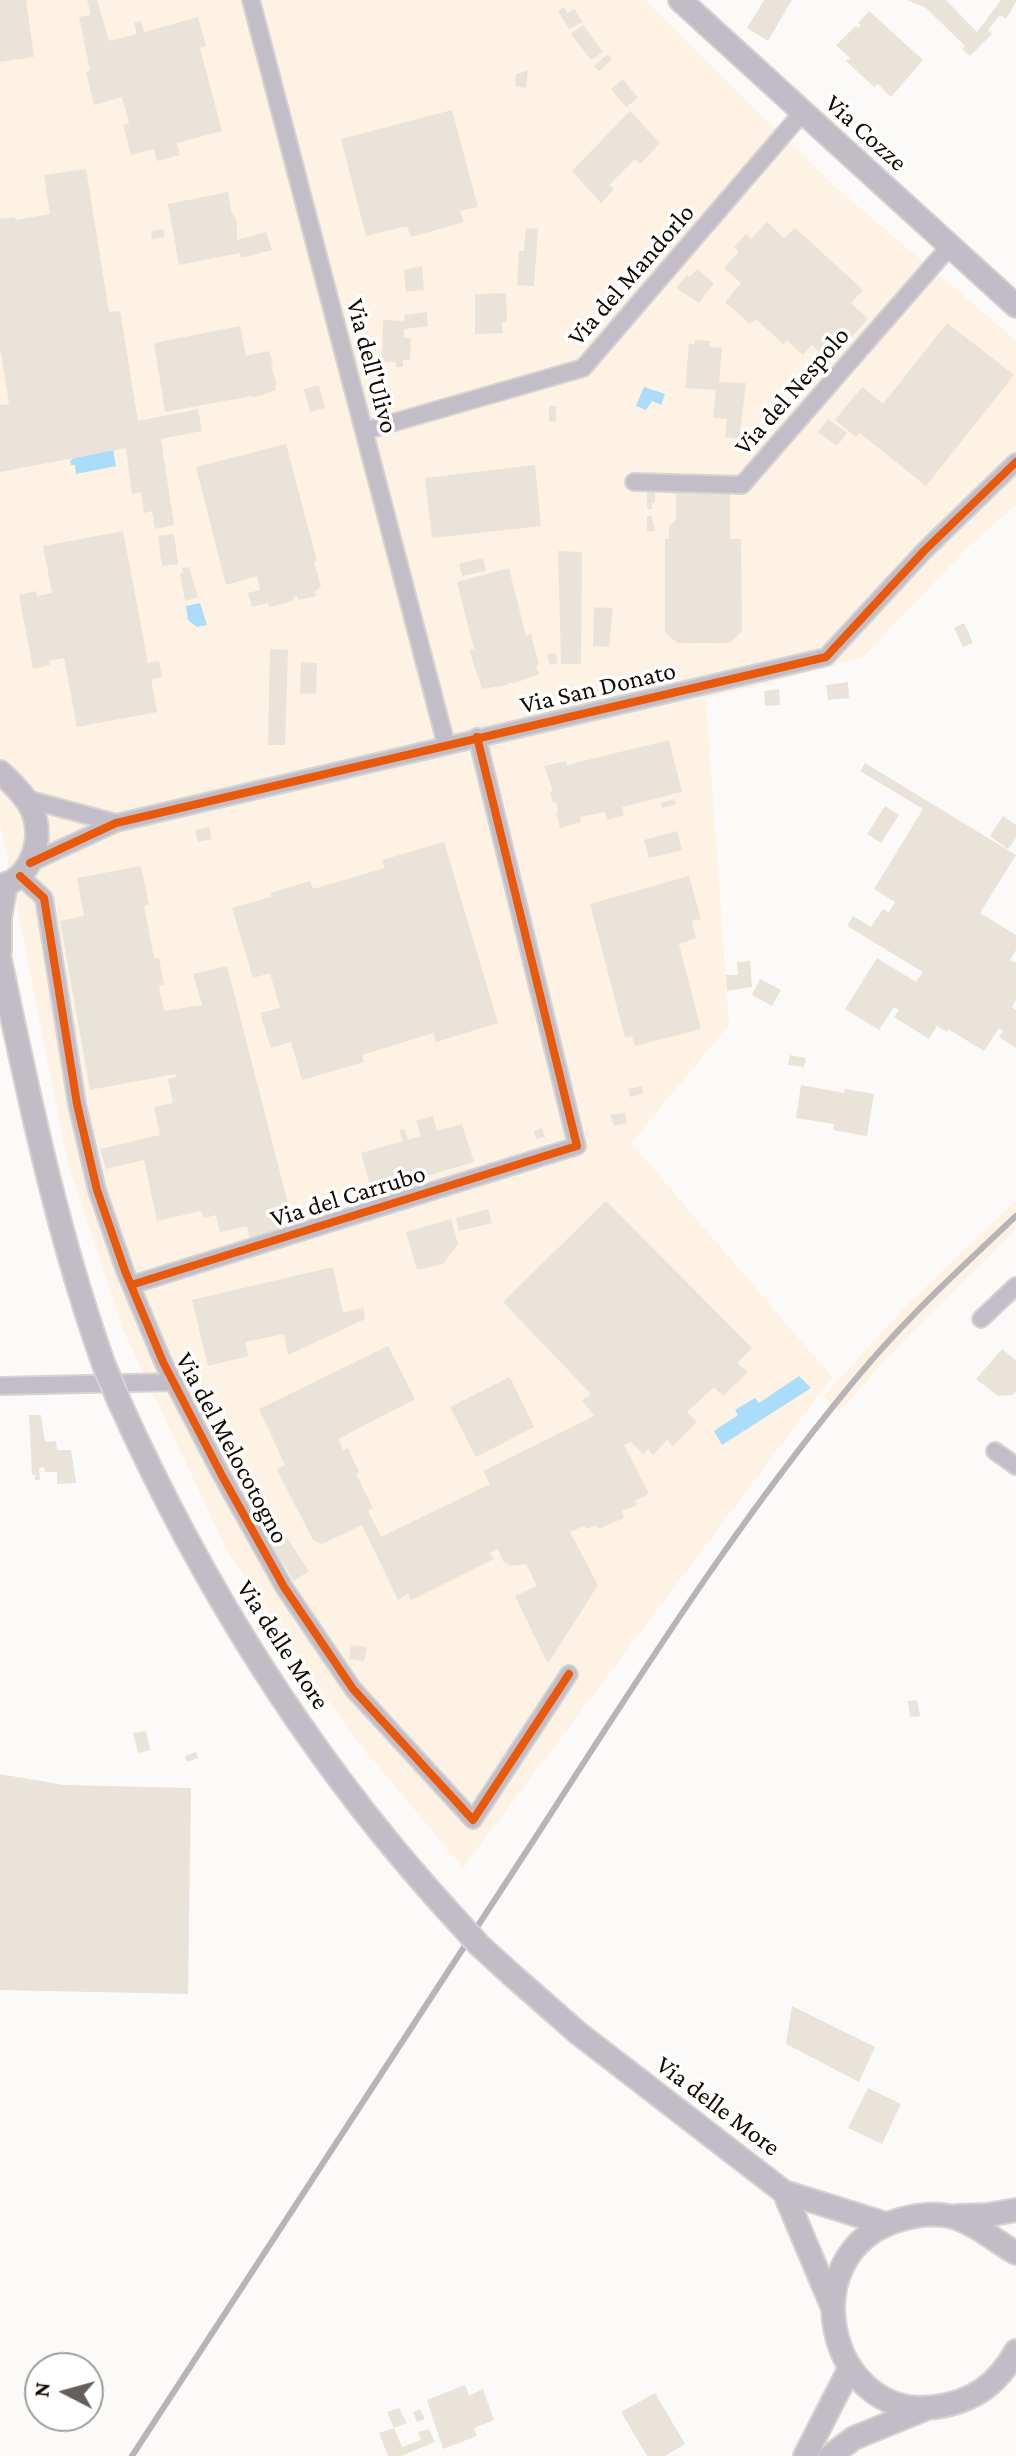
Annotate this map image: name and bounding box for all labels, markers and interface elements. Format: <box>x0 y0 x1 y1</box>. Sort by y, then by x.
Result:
street label: Via Cozze <box>819 88 913 178</box>
street label: Via del Mandorlo <box>561 198 701 352</box>
street label: Via dell'Ulivo <box>339 295 405 437</box>
street label: Via del Nespolo <box>728 320 856 462</box>
street label: Via San Donato <box>517 655 679 721</box>
street label: Via del Carrubo <box>267 1158 429 1234</box>
street label: Via del Melocotogno <box>168 1347 296 1549</box>
street label: Via delle More <box>230 1575 336 1715</box>
street label: Via delle More <box>650 2049 786 2163</box>
north arrow <box>24 2352 104 2432</box>
text: N <box>28 2381 55 2398</box>

